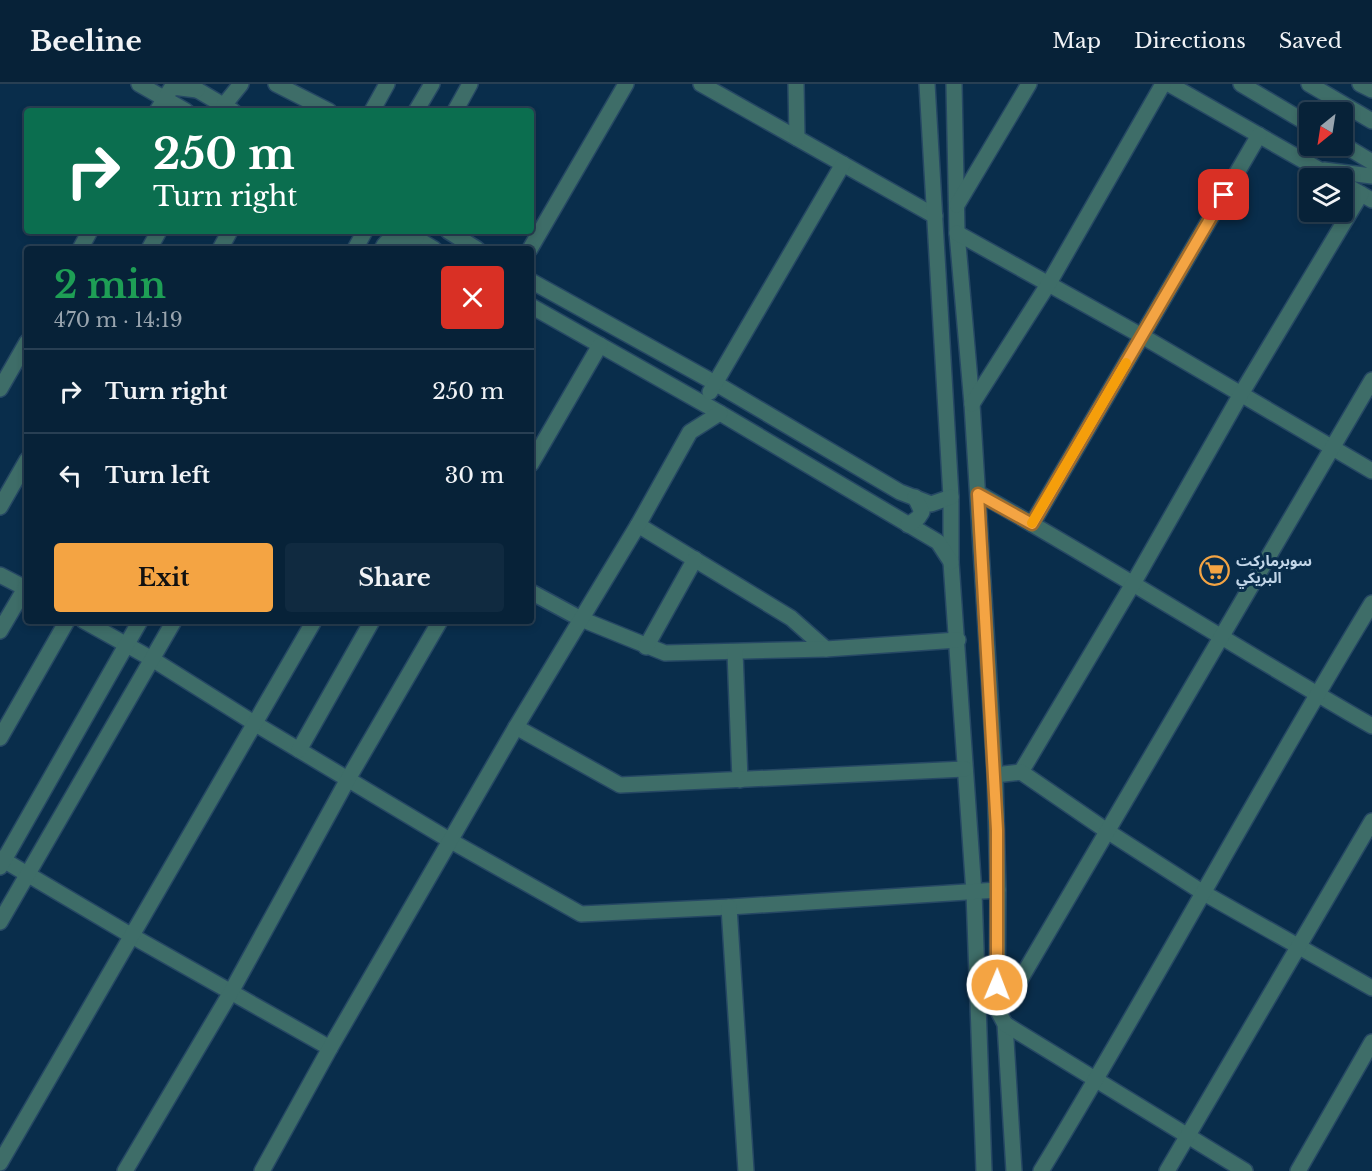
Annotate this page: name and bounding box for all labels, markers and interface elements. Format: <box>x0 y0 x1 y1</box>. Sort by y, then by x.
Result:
text: Beeline <box>30 24 142 59</box>
text: Map <box>1052 28 1101 54</box>
text: Directions <box>1134 28 1246 54</box>
text: Saved <box>1279 28 1342 54</box>
north arrow <box>1299 102 1353 156</box>
map controls <box>1299 102 1353 222</box>
text: 250 m <box>153 128 295 180</box>
icon: right <box>54 132 132 210</box>
button: layers <box>1299 168 1353 222</box>
pin <box>1198 169 1249 220</box>
icon: arrive <box>1207 178 1240 211</box>
text: Turn right <box>153 180 297 213</box>
text: 2 min <box>54 263 166 308</box>
button: close <box>441 266 504 329</box>
text: 470 m · 14:19 <box>54 308 183 332</box>
icon: right <box>54 375 87 408</box>
text: Turn right <box>105 378 227 405</box>
text: 250 m <box>432 378 504 405</box>
icon: left <box>54 459 87 492</box>
text: Turn left <box>105 462 210 489</box>
text: 30 m <box>445 462 504 489</box>
button: Exit <box>54 543 273 612</box>
button: Share <box>285 543 504 612</box>
place label: سوبرماركت البريكي <box>1236 551 1312 589</box>
supermarket icon: سوبرماركت البريكي <box>1199 554 1231 586</box>
position arrow <box>965 953 1029 1017</box>

